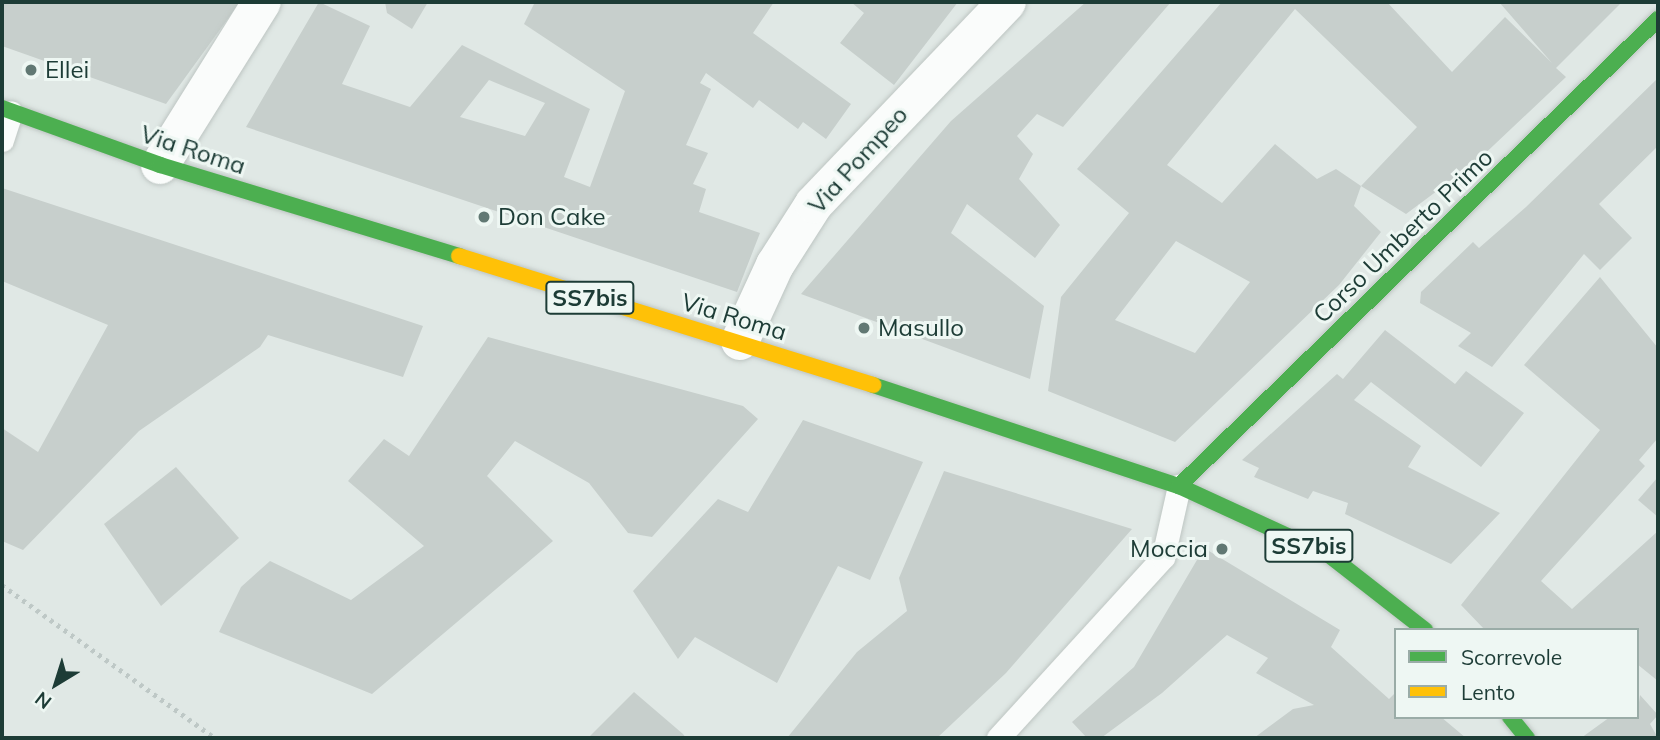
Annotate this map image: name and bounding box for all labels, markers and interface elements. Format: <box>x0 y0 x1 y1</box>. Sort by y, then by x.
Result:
place label: Ellei <box>45 56 89 84</box>
marker: Ellei <box>23 62 39 78</box>
street label: Via Pompeo <box>802 101 914 219</box>
street label: Via Roma <box>137 120 249 180</box>
street label: Corso Umberto Primo <box>1307 143 1499 329</box>
place label: Don Cake <box>498 203 605 231</box>
marker: Don Cake <box>476 209 492 225</box>
road number: SS7bis <box>544 278 636 318</box>
street label: Via Roma <box>678 287 790 347</box>
place label: Masullo <box>878 314 964 342</box>
marker: Masullo <box>856 320 872 336</box>
road number: SS7bis <box>1264 526 1354 566</box>
place label: Moccia <box>1130 535 1208 563</box>
marker: Moccia <box>1214 541 1230 557</box>
legend <box>1394 628 1639 719</box>
text: Scorrevole <box>1461 644 1562 670</box>
north arrow <box>21 649 91 719</box>
text: Lento <box>1461 679 1515 705</box>
text: N <box>30 687 56 714</box>

